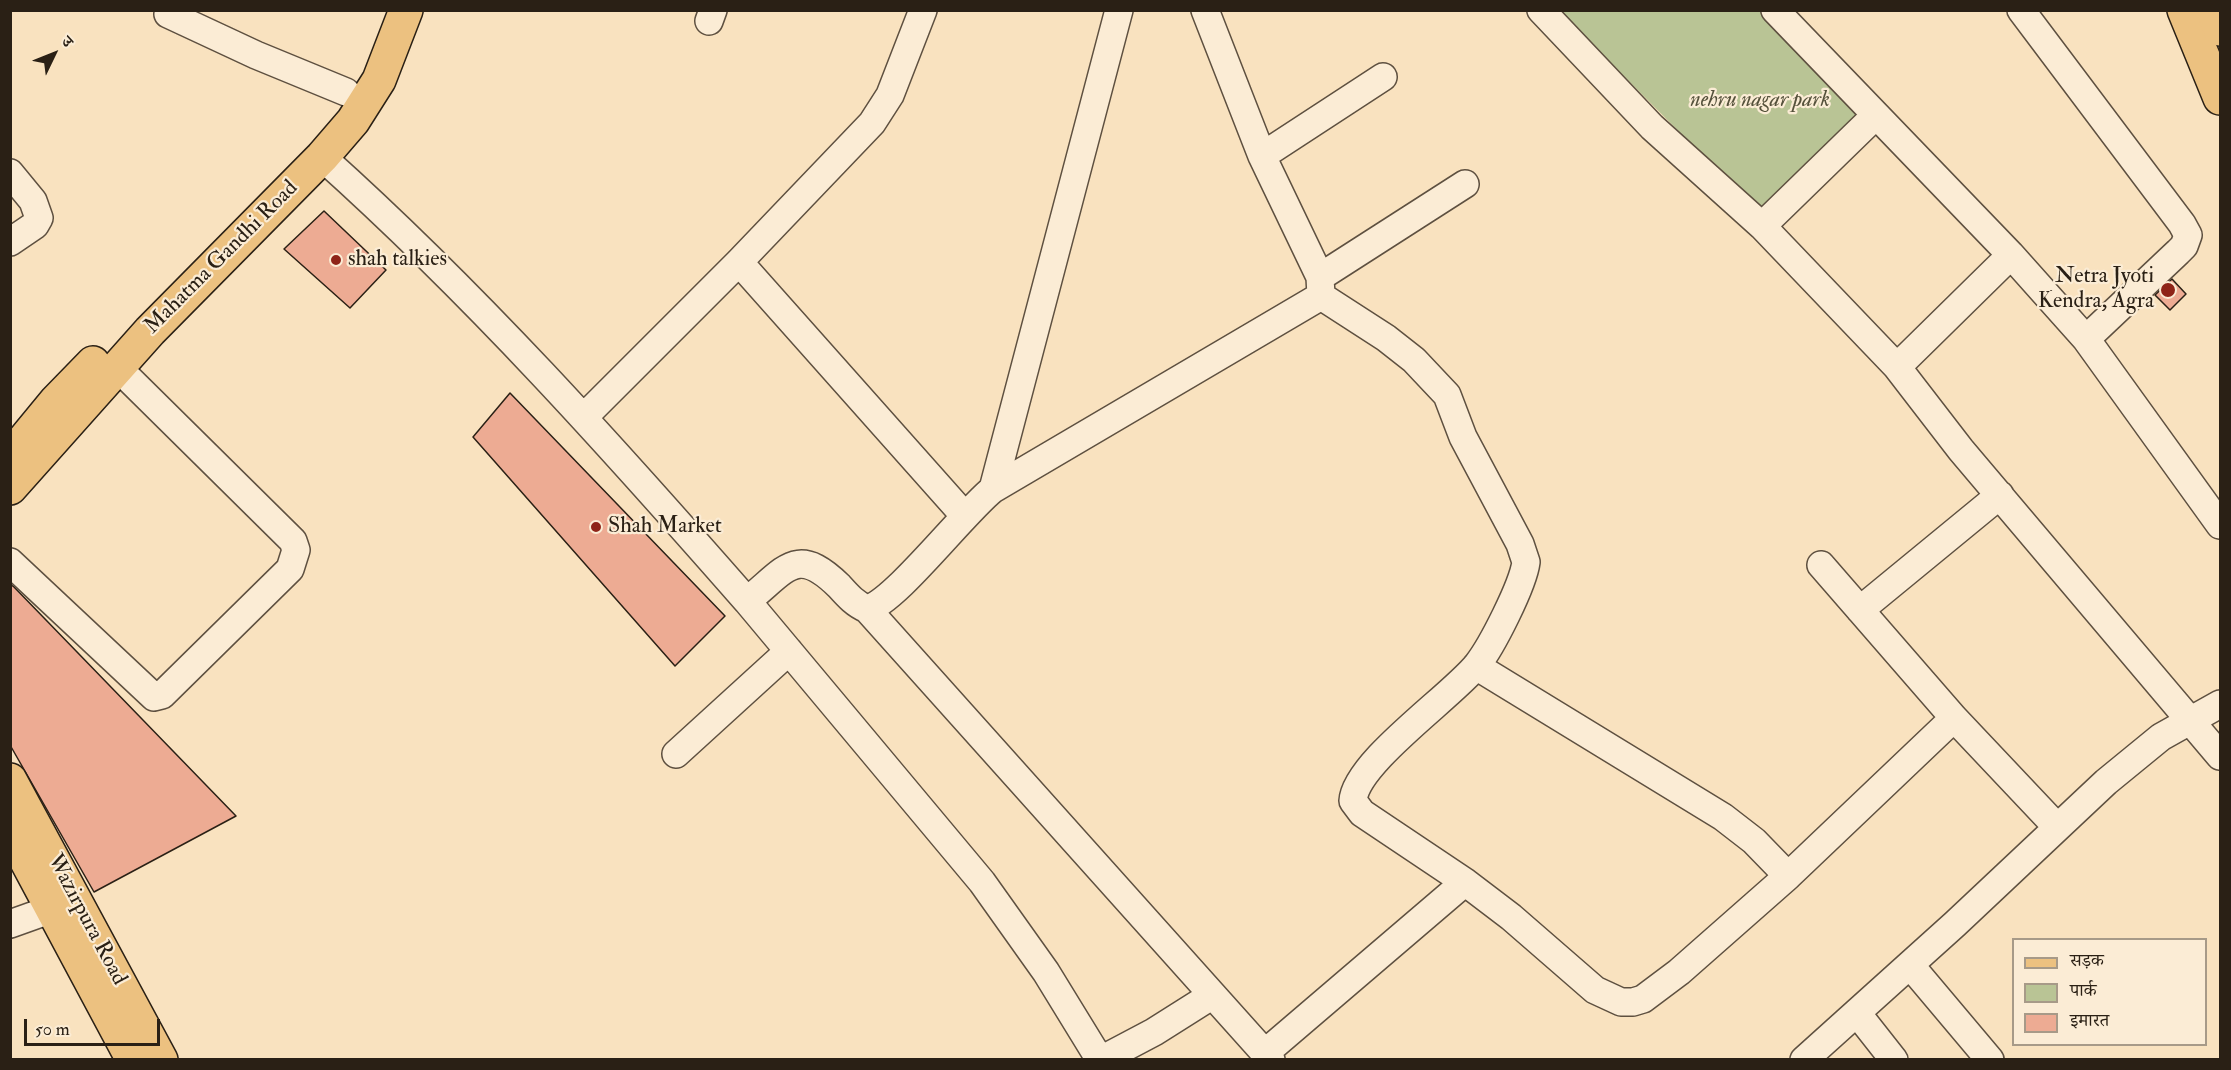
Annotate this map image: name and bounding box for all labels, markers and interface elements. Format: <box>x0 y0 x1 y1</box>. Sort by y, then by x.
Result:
north arrow <box>24 24 84 84</box>
text: उ <box>57 32 77 52</box>
park label: nehru nagar park <box>1690 88 1830 114</box>
street label: Mahatma Gandhi Road <box>140 176 304 340</box>
place label: shah talkies <box>348 247 447 273</box>
marker: shah talkies <box>329 253 343 267</box>
place label: Netra Jyoti Kendra, Agra <box>2038 264 2154 316</box>
marker: Netra Jyoti Kendra, Agra <box>2159 281 2177 299</box>
place label: Shah Market <box>608 514 722 540</box>
marker: Shah Market <box>589 520 603 534</box>
street label: Wazirpura Road <box>40 850 132 990</box>
legend <box>2012 938 2207 1046</box>
text: सड़क <box>2070 949 2104 972</box>
text: पार्क <box>2070 979 2097 1002</box>
scale bar <box>27 1007 164 1045</box>
text: इमारत <box>2070 1009 2109 1032</box>
text: 50 m <box>35 1018 70 1041</box>

